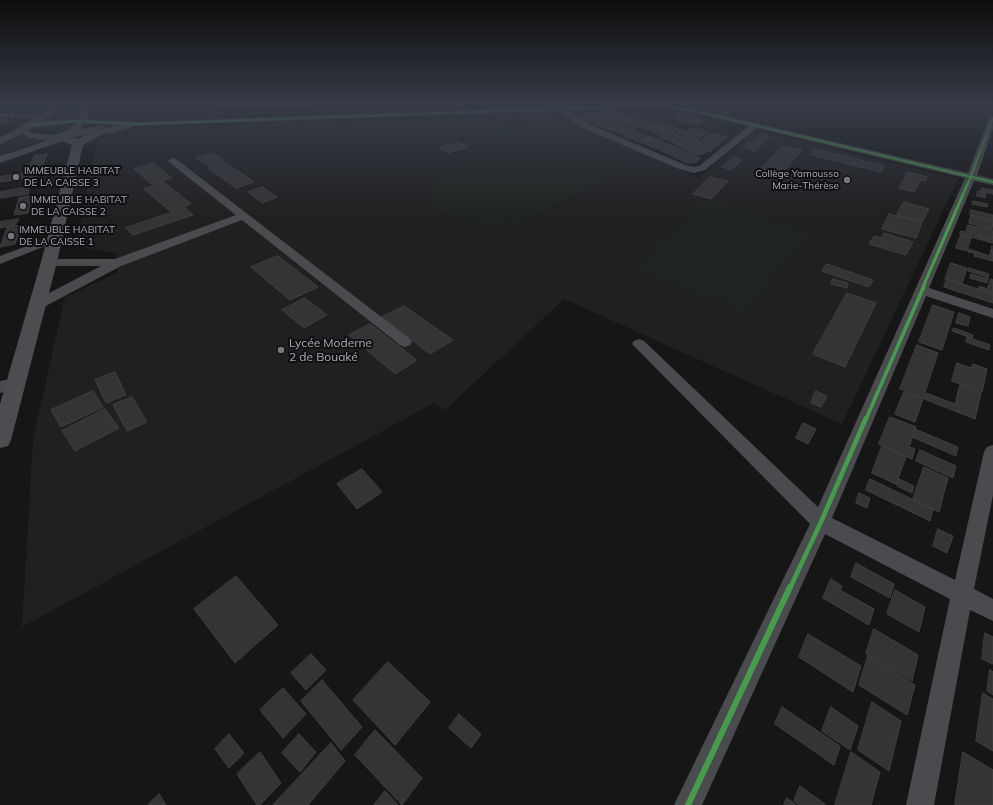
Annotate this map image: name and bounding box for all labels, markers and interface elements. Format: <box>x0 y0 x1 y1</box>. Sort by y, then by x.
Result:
place label: IMMEUBLE HABITAT DE LA CAISSE 3 <box>24 165 120 188</box>
place label: Collège Yamousso Marie-Thérèse <box>755 168 839 192</box>
marker: IMMEUBLE HABITAT DE LA CAISSE 3 <box>11 172 21 182</box>
marker: Collège Yamousso Marie-Thérèse <box>842 175 852 185</box>
place label: IMMEUBLE HABITAT DE LA CAISSE 2 <box>31 194 127 218</box>
marker: IMMEUBLE HABITAT DE LA CAISSE 2 <box>18 201 28 211</box>
place label: IMMEUBLE HABITAT DE LA CAISSE 1 <box>19 224 115 248</box>
marker: IMMEUBLE HABITAT DE LA CAISSE 1 <box>6 231 16 241</box>
place label: Lycée Moderne 2 de Bouaké <box>289 336 372 364</box>
marker: Lycée Moderne 2 de Bouaké <box>276 345 286 355</box>

